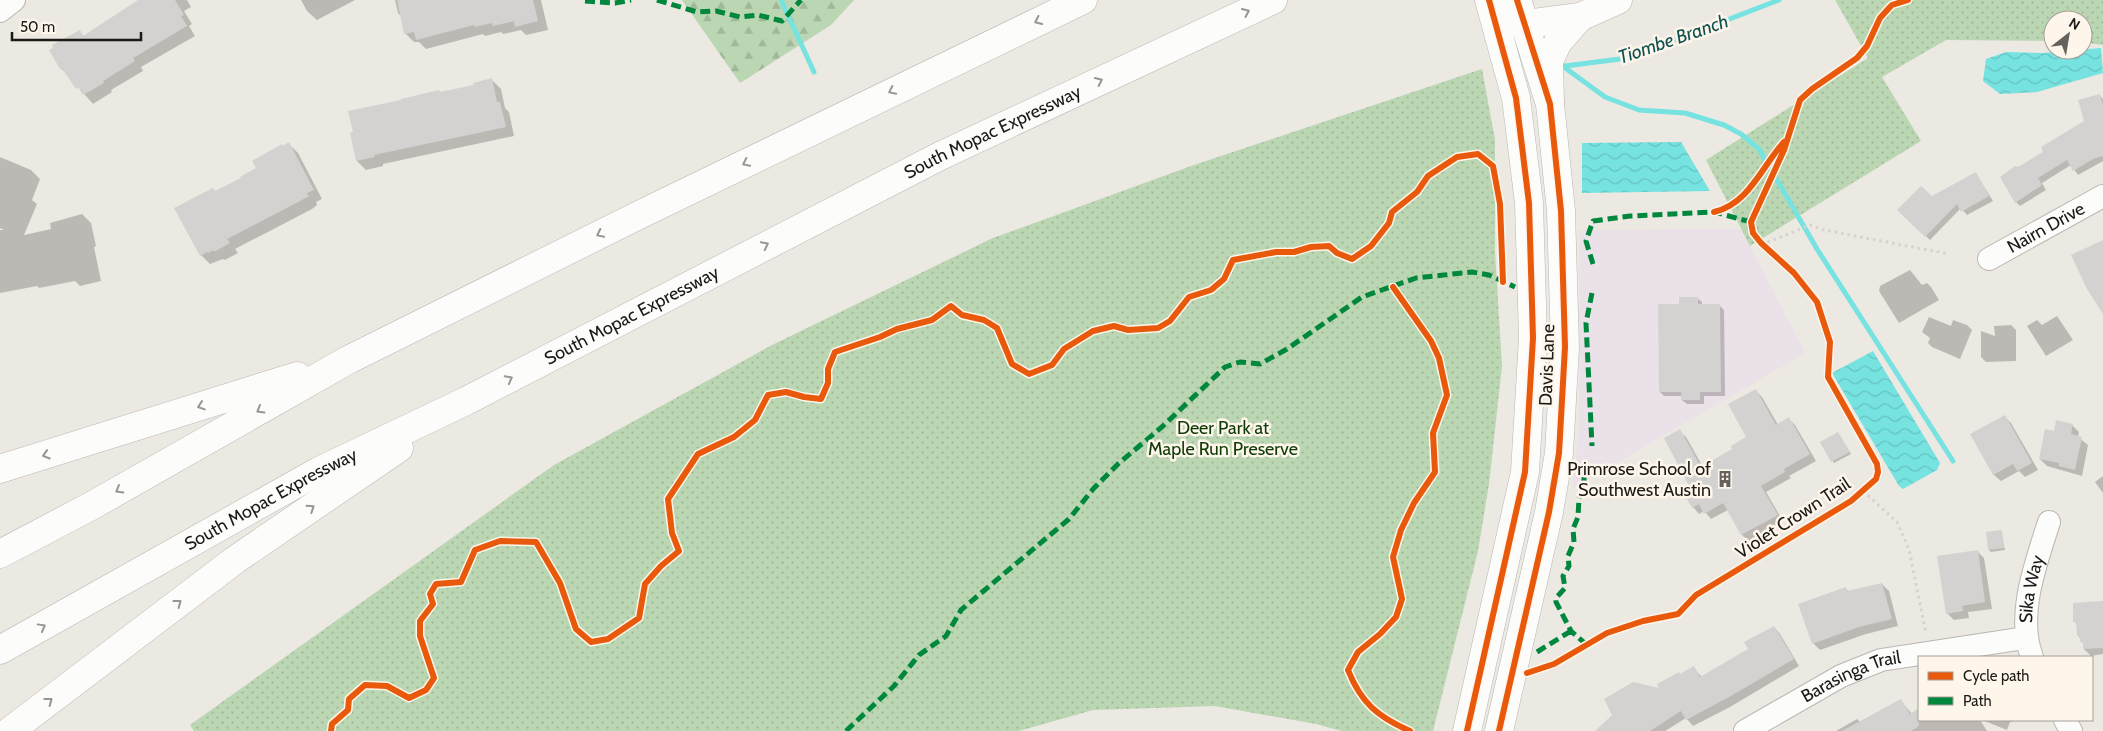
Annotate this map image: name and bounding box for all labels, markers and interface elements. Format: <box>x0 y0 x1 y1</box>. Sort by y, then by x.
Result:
one-way arrow <box>1241 9 1250 19</box>
water label: Tiombe Branch <box>1615 9 1731 69</box>
scale bar <box>12 10 141 42</box>
north arrow <box>2043 10 2093 60</box>
one-way arrow <box>1035 14 1044 24</box>
text: N <box>2066 14 2084 34</box>
text: 50 m <box>20 18 55 36</box>
one-way arrow <box>1094 77 1103 87</box>
street label: South Mopac Expressway <box>900 80 1085 184</box>
one-way arrow <box>888 85 897 95</box>
one-way arrow <box>742 157 751 167</box>
street label: Nairn Drive <box>2003 197 2089 258</box>
one-way arrow <box>597 228 606 238</box>
one-way arrow <box>760 241 769 251</box>
street label: South Mopac Expressway <box>541 261 723 370</box>
street label: Davis Lane <box>1535 323 1559 407</box>
one-way arrow <box>504 375 513 385</box>
one-way arrow <box>198 400 206 410</box>
one-way arrow <box>257 404 266 414</box>
park label: Deer Park at Maple Run Preserve <box>1148 417 1298 460</box>
street label: South Mopac Expressway <box>181 443 361 555</box>
one-way arrow <box>43 449 51 459</box>
place label: Primrose School of Southwest Austin <box>1567 458 1711 501</box>
building icon: Primrose School of Southwest Austin <box>1715 469 1735 489</box>
street label: Violet Crown Trail <box>1731 472 1855 563</box>
one-way arrow <box>115 484 124 494</box>
one-way arrow <box>305 505 314 515</box>
street label: Sika Way <box>2015 553 2049 623</box>
one-way arrow <box>172 600 181 608</box>
one-way arrow <box>37 623 46 633</box>
street label: Barasinga Trail <box>1797 646 1903 707</box>
legend <box>1918 656 2093 721</box>
text: Cycle path <box>1963 667 2029 685</box>
text: Path <box>1963 692 1992 710</box>
one-way arrow <box>43 699 52 707</box>

